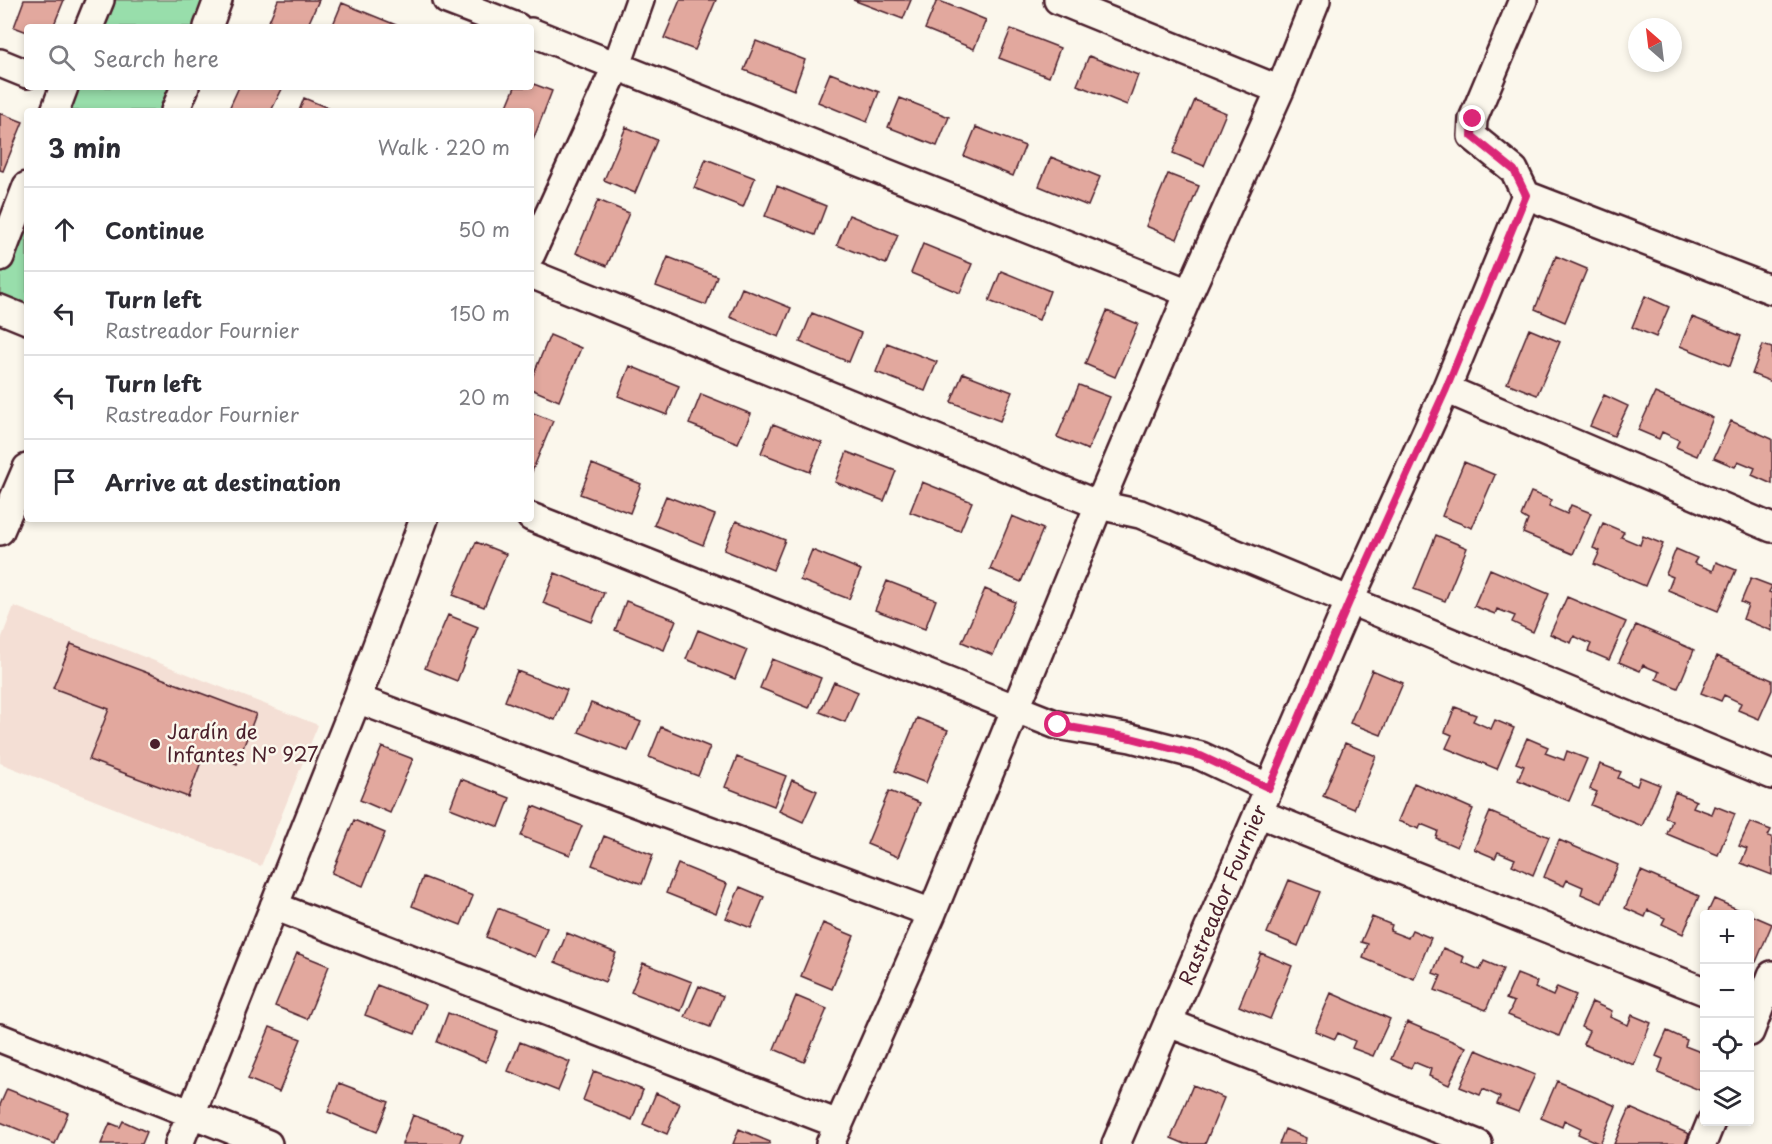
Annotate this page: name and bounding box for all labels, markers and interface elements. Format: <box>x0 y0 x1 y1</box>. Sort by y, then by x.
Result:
north arrow <box>1628 18 1682 72</box>
search box <box>24 24 534 90</box>
icon: search <box>45 41 78 74</box>
text: Search here <box>93 41 219 74</box>
route end <box>1459 105 1485 131</box>
text: 3 min <box>48 128 121 167</box>
text: Walk · 220 m <box>378 132 510 162</box>
icon: ahead <box>48 213 81 246</box>
text: Continue <box>105 213 204 246</box>
text: 50 m <box>458 214 510 244</box>
text: Turn left <box>105 282 202 315</box>
icon: left <box>48 297 81 330</box>
text: 150 m <box>450 298 510 328</box>
text: Rastreador Fournier <box>105 315 299 345</box>
text: Turn left <box>105 366 202 399</box>
icon: left <box>48 381 81 414</box>
text: 20 m <box>458 382 510 412</box>
text: Rastreador Fournier <box>105 399 299 429</box>
icon: arrive <box>48 465 81 498</box>
text: Arrive at destination <box>105 465 341 498</box>
route start <box>1044 711 1070 737</box>
place label: Jardín de Infantes N° 927 <box>167 716 318 769</box>
marker: Jardín de Infantes N° 927 <box>148 737 162 751</box>
street label: Rastreador Fournier <box>1170 799 1274 990</box>
map controls <box>1700 910 1754 1126</box>
button: + <box>1700 910 1754 964</box>
button: − <box>1700 964 1754 1018</box>
button: locate <box>1700 1018 1754 1072</box>
button: layers <box>1700 1072 1754 1126</box>

